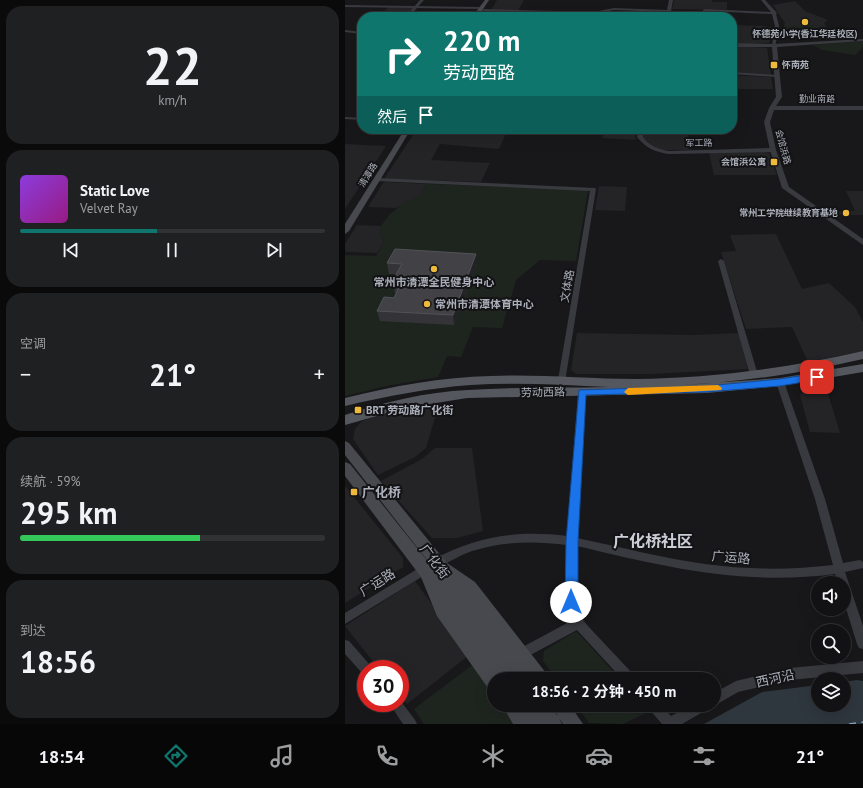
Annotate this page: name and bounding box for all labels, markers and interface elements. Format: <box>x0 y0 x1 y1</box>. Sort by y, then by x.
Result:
marker: 怀德苑小学(香江华廷校区) <box>800 17 810 27</box>
text: 220 m <box>443 22 520 59</box>
icon: right <box>377 28 429 80</box>
place label: 怀德苑小学(香江华廷校区) <box>752 28 857 40</box>
text: 22 <box>143 32 202 99</box>
place label: 怀南苑 <box>781 59 809 70</box>
marker: 怀南苑 <box>769 60 779 70</box>
text: 劳动西路 <box>443 61 515 84</box>
text: km/h <box>158 92 187 109</box>
street label: 勤业南路 <box>799 93 835 104</box>
icon: arrive <box>415 104 437 126</box>
text: 然后 <box>377 107 407 126</box>
street label: 会馆浜路 <box>774 128 793 166</box>
street label: 军工路 <box>685 137 713 148</box>
place label: 会馆浜公寓 <box>721 156 766 167</box>
marker: 会馆浜公寓 <box>769 157 779 167</box>
street label: 清潭路 <box>356 160 379 189</box>
text: Static Love <box>80 181 150 200</box>
text: Velvet Ray <box>80 200 138 217</box>
place label: 常州工学院继续教育基地 <box>739 207 838 218</box>
marker: 常州工学院继续教育基地 <box>841 208 851 218</box>
icon: previous <box>60 239 82 261</box>
icon: pause <box>161 239 183 261</box>
icon: next <box>263 239 285 261</box>
marker: 常州市清潭全民健身中心 <box>429 264 439 274</box>
street label: 文体路 <box>557 269 577 303</box>
place label: 常州市清潭全民健身中心 <box>374 275 495 289</box>
place label: 常州市清潭体育中心 <box>435 297 534 311</box>
marker: 常州市清潭体育中心 <box>422 299 432 309</box>
text: 空调 <box>20 335 46 352</box>
text: 21° <box>149 355 196 394</box>
text: − <box>20 360 31 388</box>
text: + <box>314 360 325 388</box>
pin <box>800 360 834 394</box>
icon: arrive <box>806 366 828 388</box>
street label: 劳动西路 <box>521 385 565 399</box>
place label: BRT 劳动路广化街 <box>366 403 453 417</box>
marker: BRT 劳动路广化街 <box>353 405 363 415</box>
text: 续航 · 59% <box>20 473 81 490</box>
place label: 广化桥 <box>362 484 401 501</box>
marker: 广化桥 <box>349 487 359 497</box>
text: 295 km <box>20 493 118 532</box>
district label: 广化桥社区 <box>613 531 693 551</box>
street label: 广化街 <box>416 541 453 582</box>
street label: 广运路 <box>711 547 751 568</box>
street label: 广运路 <box>356 565 398 600</box>
map controls <box>811 576 851 712</box>
button: sound <box>811 576 851 616</box>
position arrow <box>550 581 592 623</box>
text: 到达 <box>20 622 46 639</box>
button: search <box>811 624 851 664</box>
text: 18:56 <box>20 642 96 681</box>
speed limit sign: 30 <box>357 660 409 712</box>
street label: 西河沿 <box>754 666 796 691</box>
button: layers <box>811 672 851 712</box>
text: 18:56 · 2 分钟 · 450 m <box>532 682 676 701</box>
icon: directions <box>162 742 190 770</box>
icon: music <box>268 742 296 770</box>
icon: phone <box>373 742 401 770</box>
icon: climate <box>479 742 507 770</box>
icon: car <box>585 742 613 770</box>
icon: filters <box>690 742 718 770</box>
text: 18:54 <box>39 745 84 768</box>
text: 21° <box>796 745 824 768</box>

